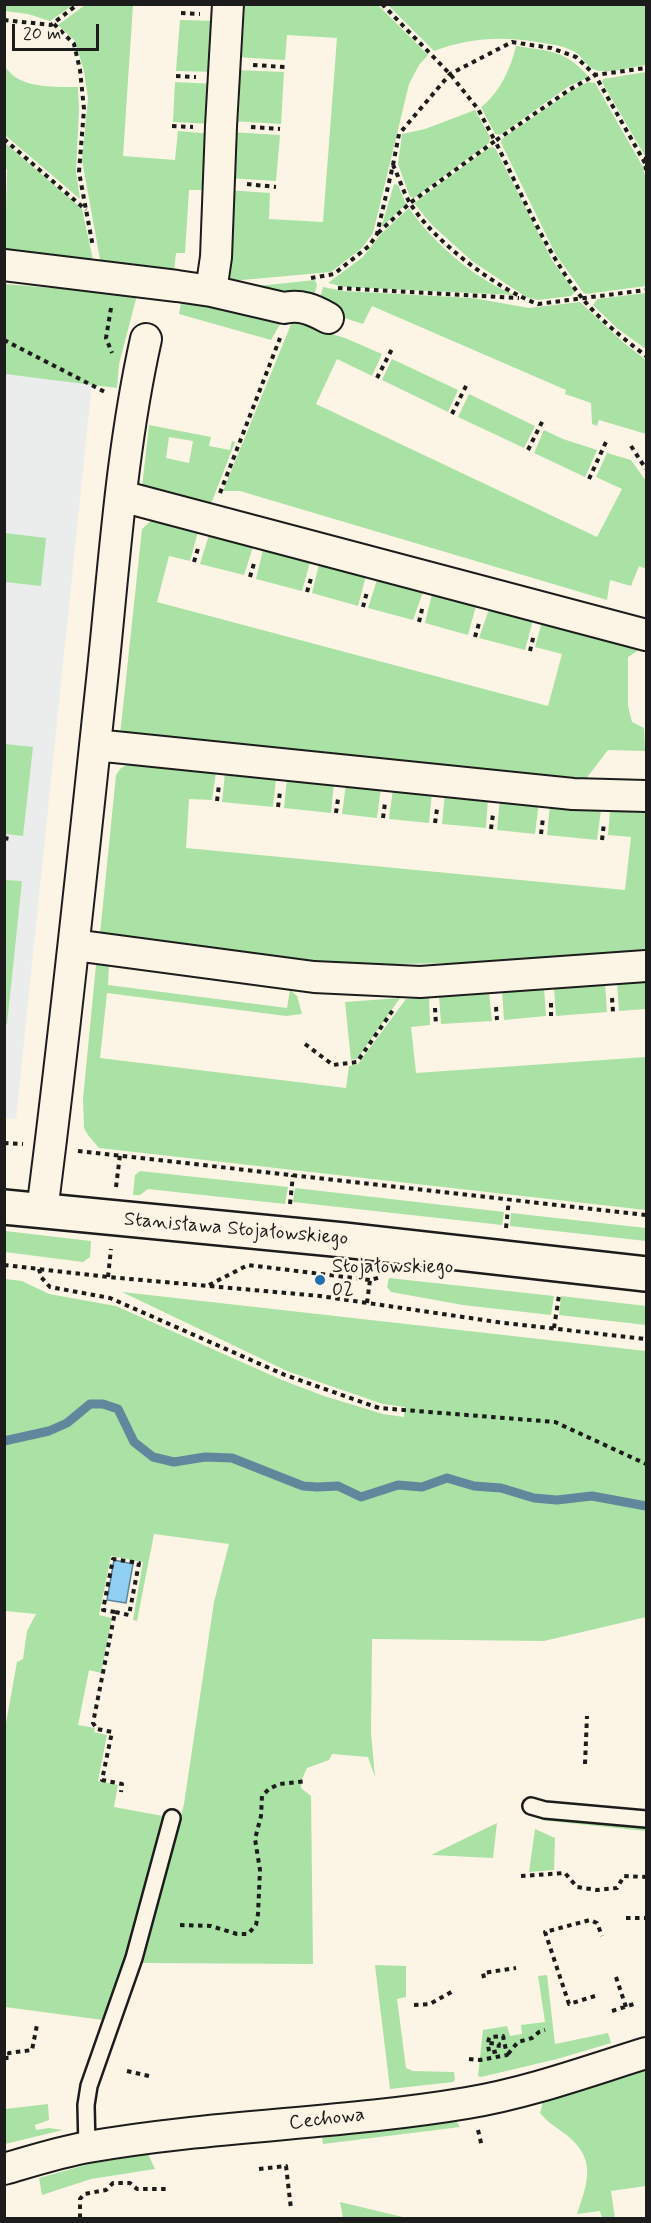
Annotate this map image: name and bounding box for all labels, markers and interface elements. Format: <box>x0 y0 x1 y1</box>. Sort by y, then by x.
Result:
scale bar <box>15 12 102 50</box>
text: 20 m <box>23 22 61 46</box>
street label: Stanisława Stojałowskiego <box>123 1208 349 1252</box>
place label: Stojałowskiego 02 <box>332 1256 453 1303</box>
marker: Stojałowskiego 02 <box>313 1273 327 1287</box>
street label: Cechowa <box>288 2103 366 2137</box>

